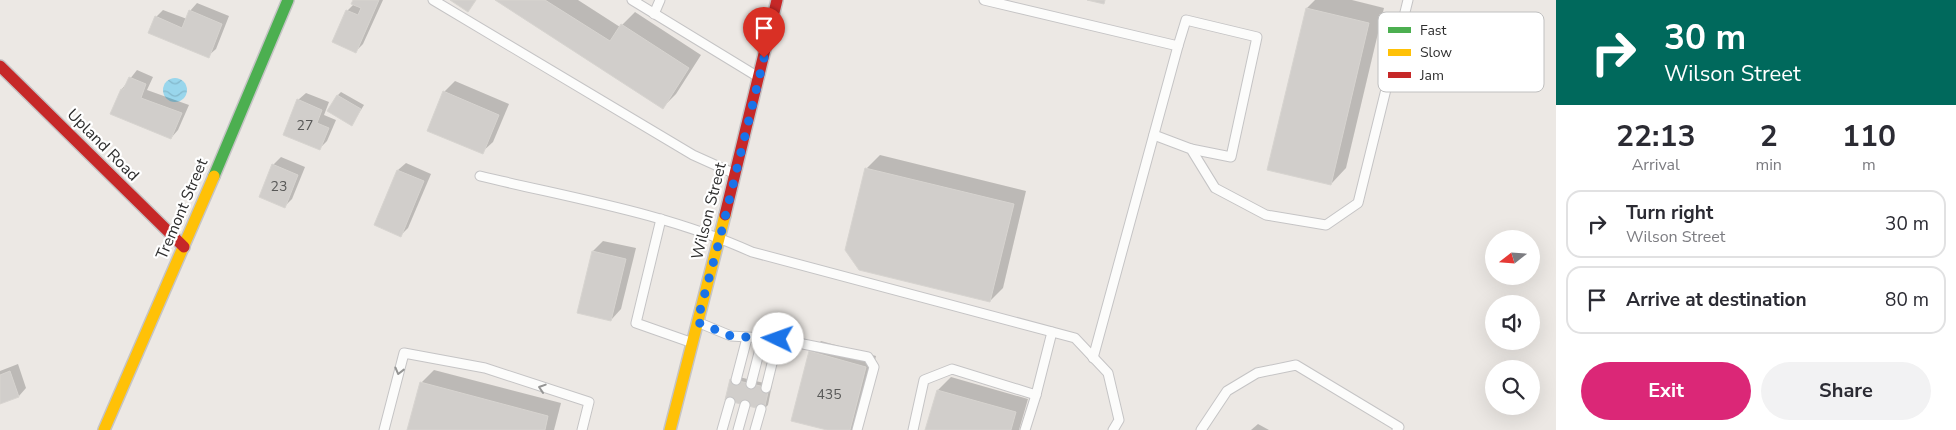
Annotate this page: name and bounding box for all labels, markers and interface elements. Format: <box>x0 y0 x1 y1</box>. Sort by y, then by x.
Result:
pin <box>743 7 785 58</box>
legend <box>1378 12 1544 92</box>
icon: arrive <box>750 14 778 42</box>
text: 30 m <box>1664 14 1746 61</box>
icon: right <box>1581 20 1646 85</box>
text: Fast <box>1420 21 1446 40</box>
text: Slow <box>1420 43 1452 62</box>
text: Wilson Street <box>1664 59 1801 89</box>
text: Jam <box>1419 66 1444 85</box>
street label: Upland Road <box>62 104 144 186</box>
house number: 27 <box>297 116 313 135</box>
text: 22:13 <box>1616 116 1695 157</box>
text: 2 <box>1760 116 1778 157</box>
text: 110 <box>1842 116 1896 157</box>
text: Arrival <box>1632 154 1680 176</box>
text: min <box>1755 154 1782 176</box>
text: m <box>1862 154 1876 176</box>
street label: Tremont Street <box>151 155 213 263</box>
street label: Wilson Street <box>686 160 732 262</box>
house number: 23 <box>271 177 287 196</box>
text: Turn right <box>1626 200 1713 226</box>
icon: right <box>1583 210 1611 238</box>
text: 30 m <box>1885 211 1929 237</box>
text: Wilson Street <box>1626 226 1725 248</box>
north arrow <box>1485 230 1540 285</box>
map controls <box>1485 230 1540 415</box>
icon: arrive <box>1583 286 1611 314</box>
text: Arrive at destination <box>1626 287 1807 313</box>
text: 80 m <box>1885 287 1929 313</box>
button: sound <box>1485 295 1540 350</box>
position arrow <box>751 312 803 364</box>
button: search <box>1485 360 1540 415</box>
button: Exit <box>1581 362 1751 420</box>
button: Share <box>1761 362 1931 420</box>
one-way arrow <box>394 367 405 376</box>
one-way arrow <box>539 383 547 393</box>
house number: 435 <box>816 385 842 404</box>

